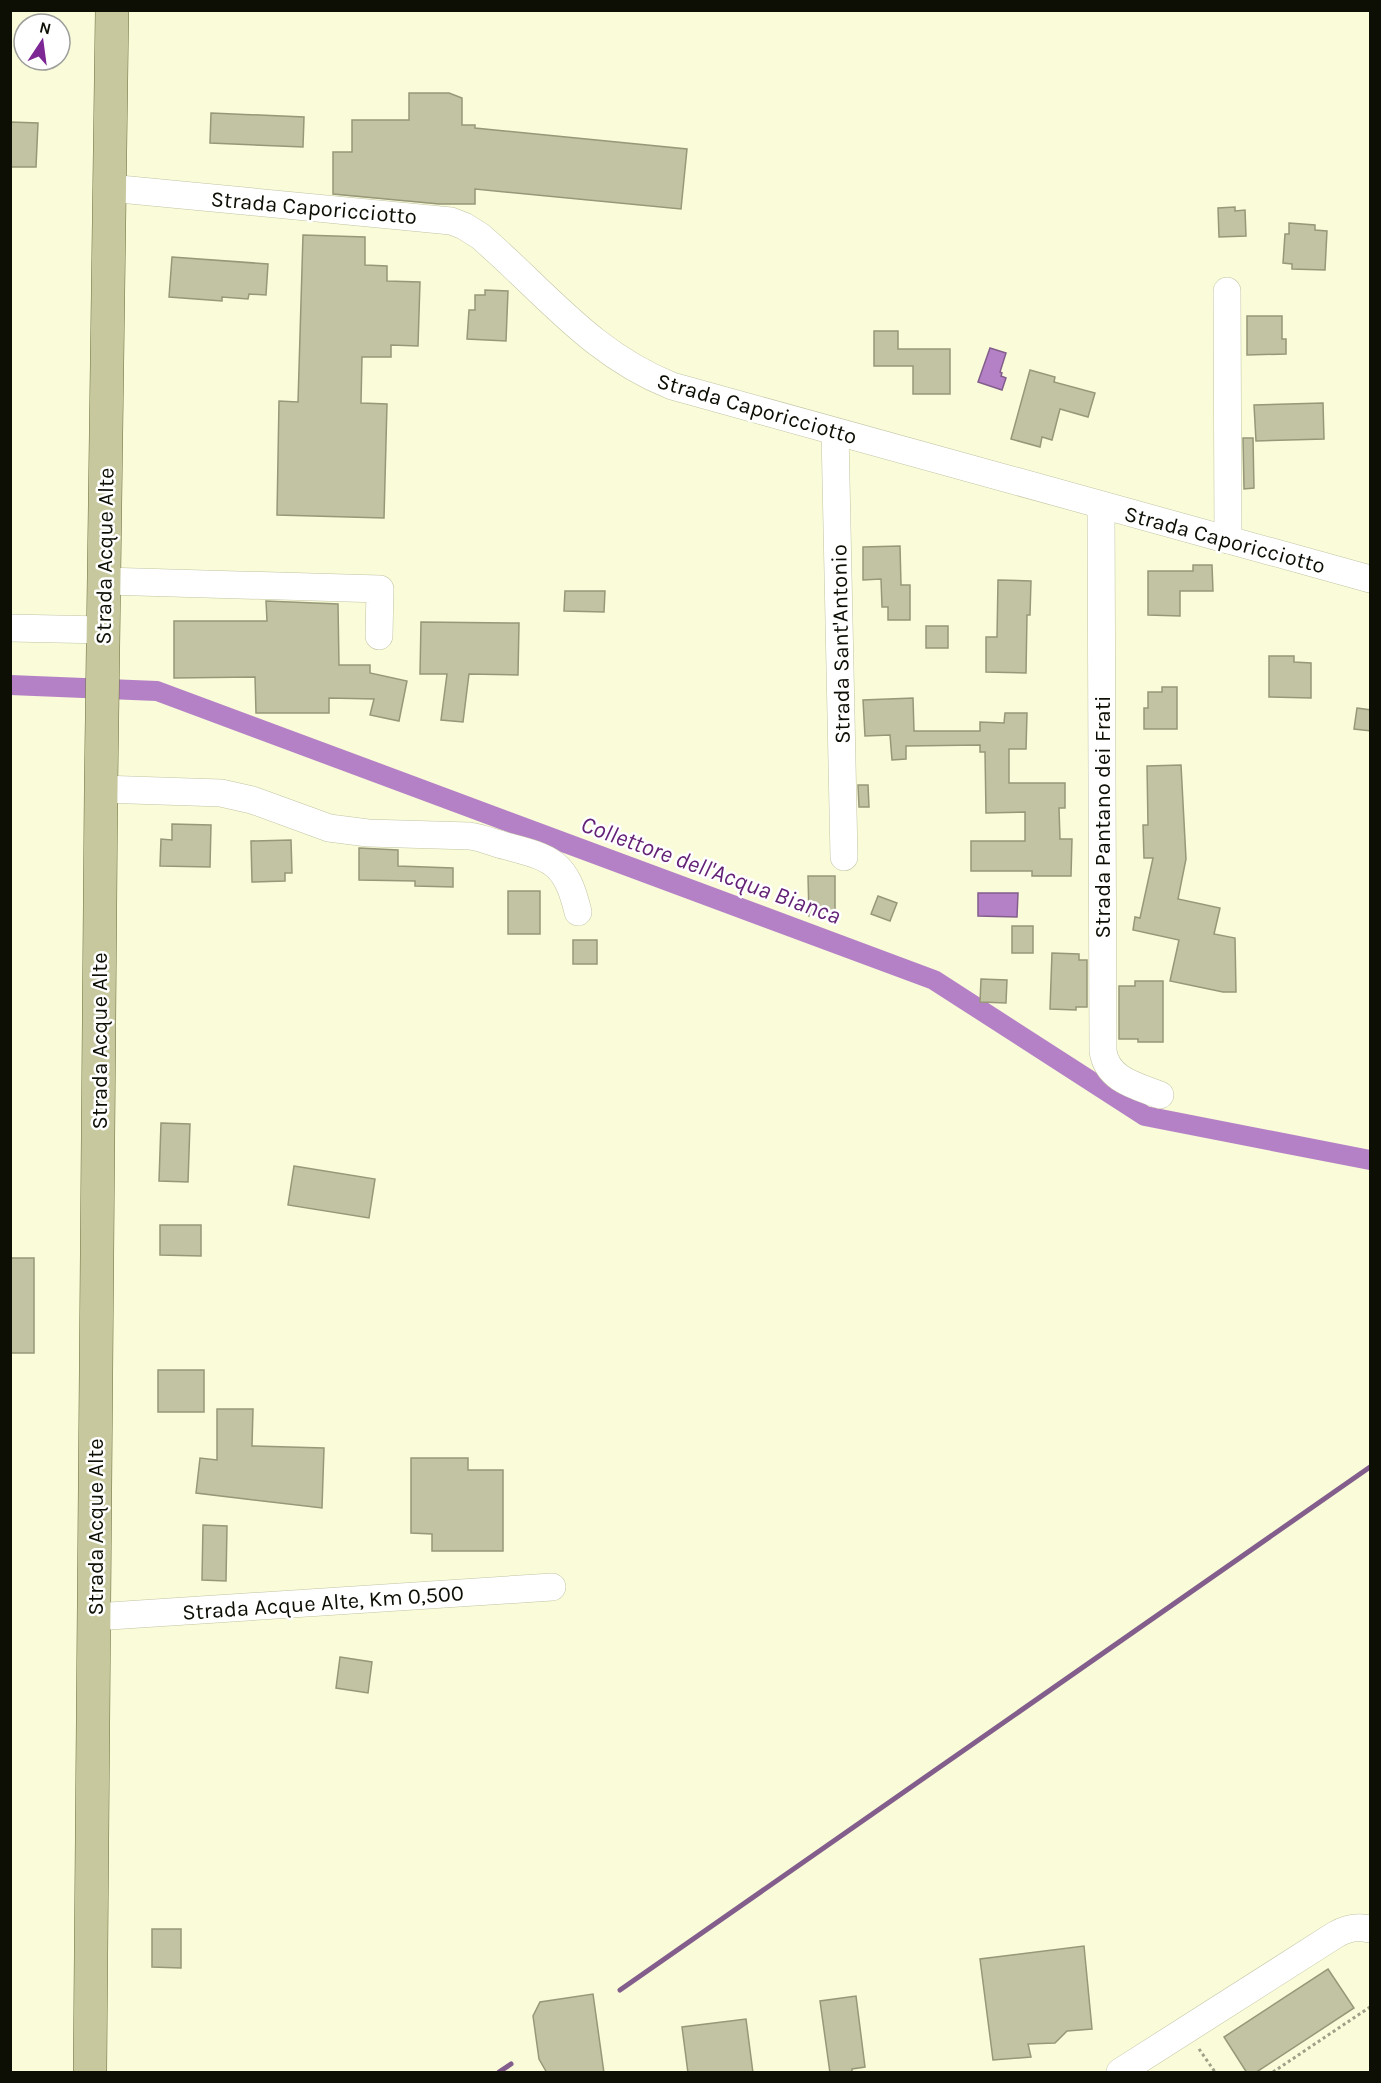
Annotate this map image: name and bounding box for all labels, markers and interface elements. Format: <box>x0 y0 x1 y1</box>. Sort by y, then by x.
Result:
north arrow <box>12 12 72 72</box>
text: N <box>38 17 53 38</box>
street label: Strada Caporicciotto <box>210 186 418 230</box>
street label: Strada Caporicciotto <box>654 368 860 450</box>
street label: Strada Acque Alte <box>90 467 120 645</box>
street label: Strada Caporicciotto <box>1121 501 1328 579</box>
street label: Strada Sant'Antonio <box>826 544 856 744</box>
street label: Strada Pantano dei Frati <box>1090 695 1116 939</box>
water label: Collettore dell'Acqua Bianca <box>577 810 845 930</box>
street label: Strada Acque Alte <box>87 952 113 1130</box>
street label: Strada Acque Alte <box>83 1438 109 1616</box>
street label: Strada Acque Alte, Km 0,500 <box>181 1580 465 1626</box>

